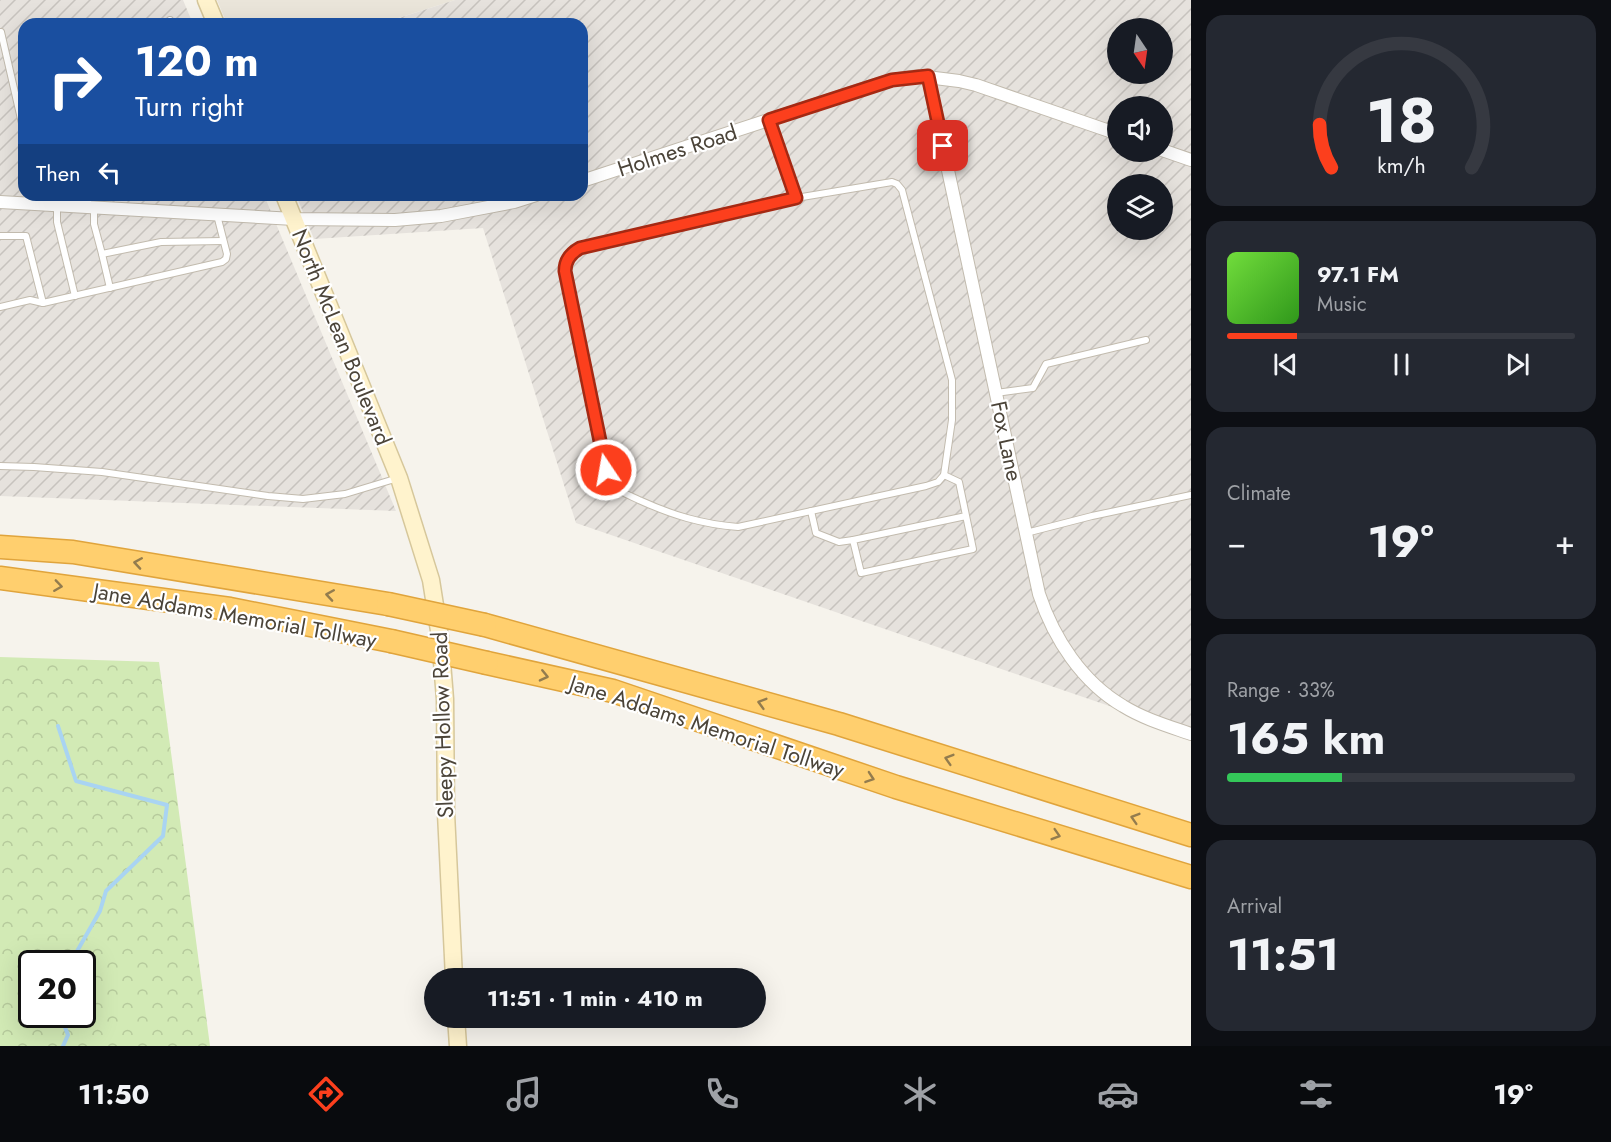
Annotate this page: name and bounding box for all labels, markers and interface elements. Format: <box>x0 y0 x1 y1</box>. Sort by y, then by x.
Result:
north arrow <box>1107 18 1173 84</box>
map controls <box>1107 18 1173 240</box>
text: 120 m <box>135 31 259 92</box>
icon: right <box>36 42 114 120</box>
text: 18 <box>1366 75 1436 165</box>
text: Turn right <box>135 87 243 126</box>
button: sound <box>1107 96 1173 162</box>
street label: Holmes Road <box>613 116 741 184</box>
pin <box>917 120 968 171</box>
icon: arrive <box>926 129 959 162</box>
text: km/h <box>1377 150 1425 181</box>
icon: left <box>93 156 126 189</box>
text: Then <box>36 157 81 189</box>
button: layers <box>1107 174 1173 240</box>
street label: North McLean Boulevard <box>284 224 400 450</box>
text: 97.1 FM <box>1317 258 1399 290</box>
text: Music <box>1317 290 1367 319</box>
icon: previous <box>1269 348 1302 381</box>
icon: pause <box>1385 348 1418 381</box>
icon: next <box>1501 348 1534 381</box>
street label: Fox Lane <box>983 398 1031 484</box>
position arrow <box>574 438 638 502</box>
text: Climate <box>1227 479 1291 508</box>
text: 19° <box>1367 509 1434 574</box>
text: − <box>1227 519 1246 566</box>
text: + <box>1555 519 1575 566</box>
one-way arrow <box>133 557 143 570</box>
street label: Jane Addams Memorial Tollway <box>88 574 380 656</box>
one-way arrow <box>53 579 63 591</box>
one-way arrow <box>325 589 335 601</box>
street label: Sleepy Hollow Road <box>423 631 461 819</box>
street label: Jane Addams Memorial Tollway <box>563 665 849 786</box>
one-way arrow <box>538 668 548 681</box>
text: Range · 33% <box>1227 676 1335 705</box>
one-way arrow <box>758 698 768 710</box>
text: 165 km <box>1227 706 1385 771</box>
one-way arrow <box>944 754 955 766</box>
one-way arrow <box>864 771 875 783</box>
one-way arrow <box>1130 812 1141 825</box>
one-way arrow <box>1050 828 1061 840</box>
text: Arrival <box>1227 892 1282 921</box>
text: 11:51 <box>1227 922 1339 987</box>
speed limit sign: 20 <box>18 950 96 1028</box>
text: 11:51 · 1 min · 410 m <box>487 982 703 1014</box>
icon: directions <box>305 1073 347 1115</box>
icon: music <box>503 1073 545 1115</box>
icon: phone <box>701 1073 743 1115</box>
icon: climate <box>899 1073 941 1115</box>
icon: car <box>1097 1073 1139 1115</box>
icon: filters <box>1295 1073 1337 1115</box>
text: 11:50 <box>78 1075 149 1114</box>
text: 19° <box>1493 1075 1533 1114</box>

